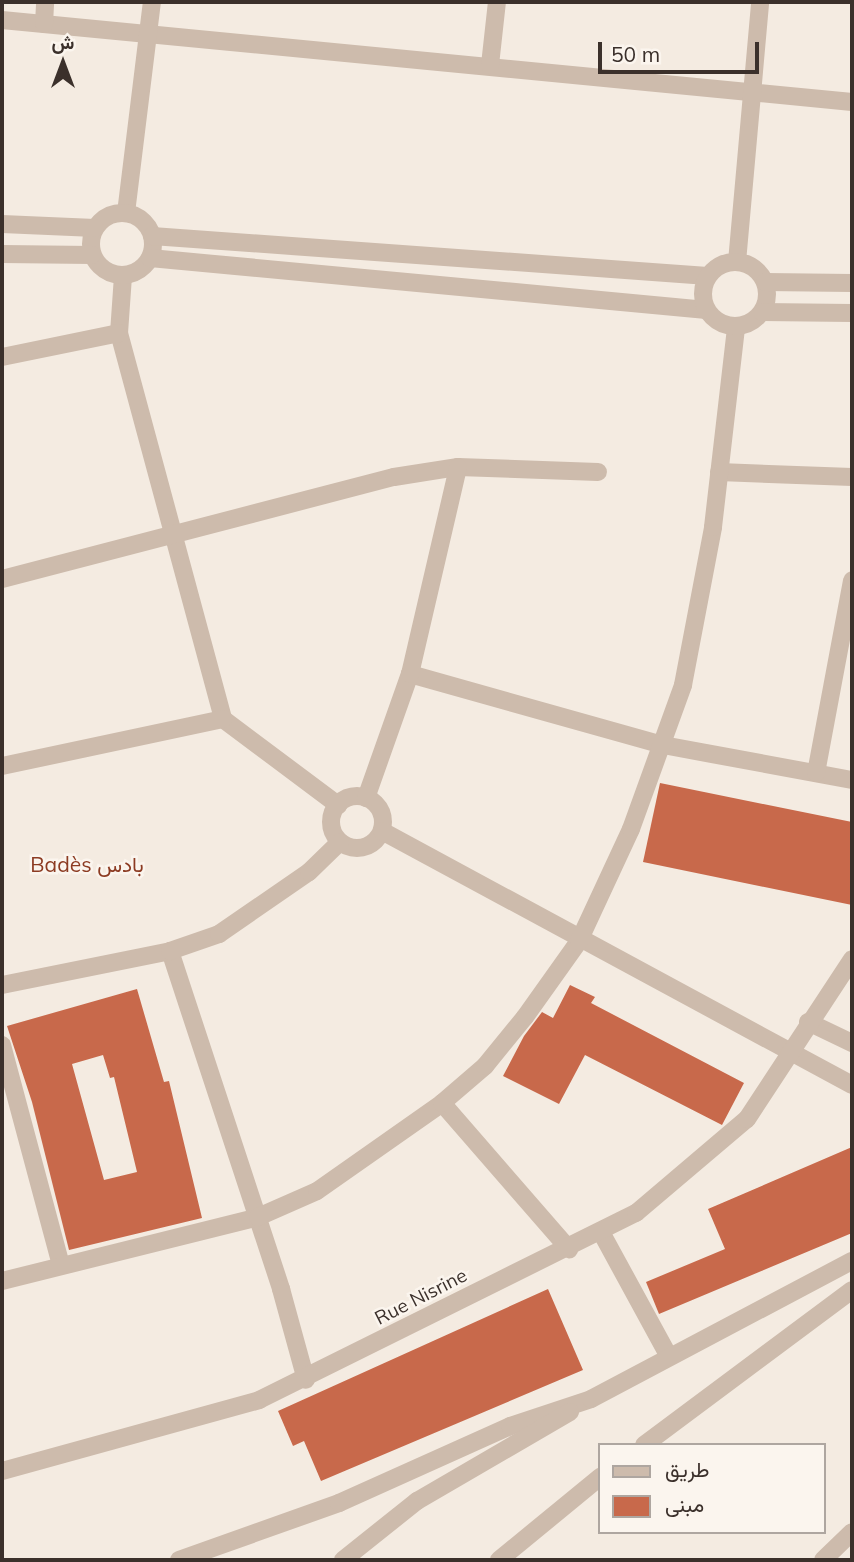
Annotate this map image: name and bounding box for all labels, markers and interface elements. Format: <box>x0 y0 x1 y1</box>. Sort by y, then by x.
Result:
north arrow <box>28 28 98 98</box>
scale bar <box>602 28 763 72</box>
text: ش <box>52 30 74 54</box>
text: 50 m <box>611 41 660 67</box>
district label: Badès بادس <box>30 851 144 877</box>
street label: Rue Nisrine <box>371 1264 471 1330</box>
legend <box>598 1443 826 1534</box>
text: طريق <box>665 1456 710 1482</box>
text: مبنى <box>665 1491 704 1517</box>

